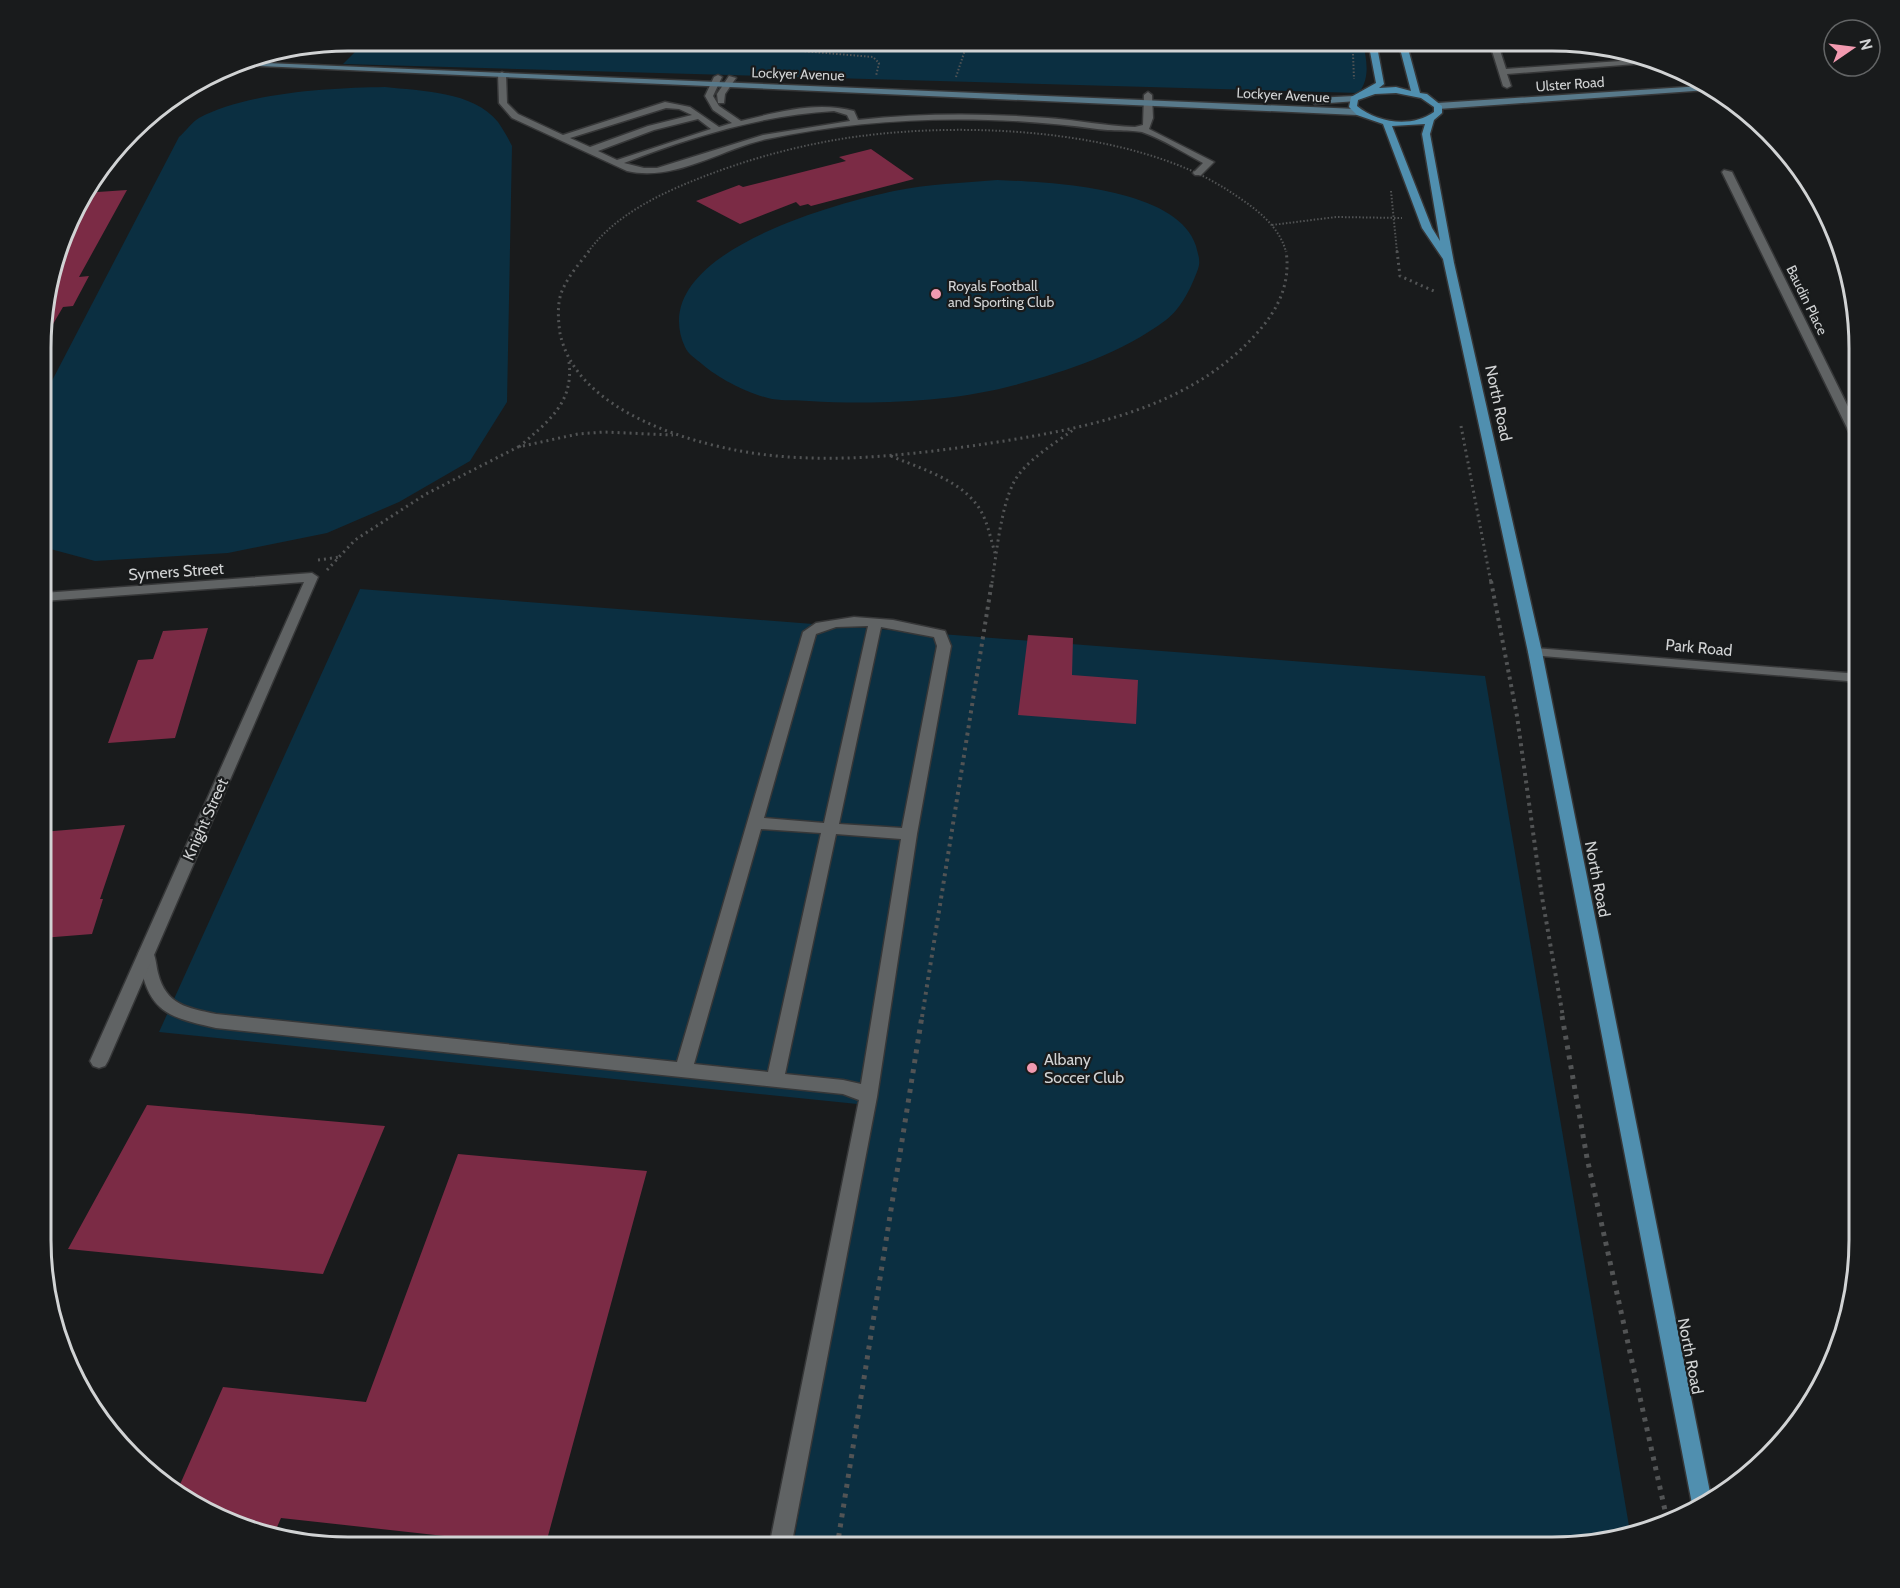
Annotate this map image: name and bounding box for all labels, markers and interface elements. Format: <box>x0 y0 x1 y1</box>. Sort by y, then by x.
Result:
north arrow <box>1822 18 1882 78</box>
text: N <box>1855 37 1877 52</box>
street label: Lockyer Avenue <box>751 63 845 85</box>
street label: Ulster Road <box>1535 73 1605 95</box>
street label: Lockyer Avenue <box>1236 84 1330 106</box>
street label: Baudin Place <box>1782 262 1832 338</box>
place label: Royals Football and Sporting Club <box>948 277 1054 311</box>
marker: Royals Football and Sporting Club <box>929 287 943 301</box>
street label: North Road <box>1481 363 1516 443</box>
street label: Symers Street <box>128 559 225 584</box>
street label: Park Road <box>1665 635 1733 660</box>
street label: Knight Street <box>179 775 232 863</box>
street label: North Road <box>1581 839 1614 919</box>
place label: Albany Soccer Club <box>1044 1050 1124 1087</box>
marker: Albany Soccer Club <box>1025 1061 1039 1075</box>
street label: North Road <box>1674 1316 1707 1396</box>

